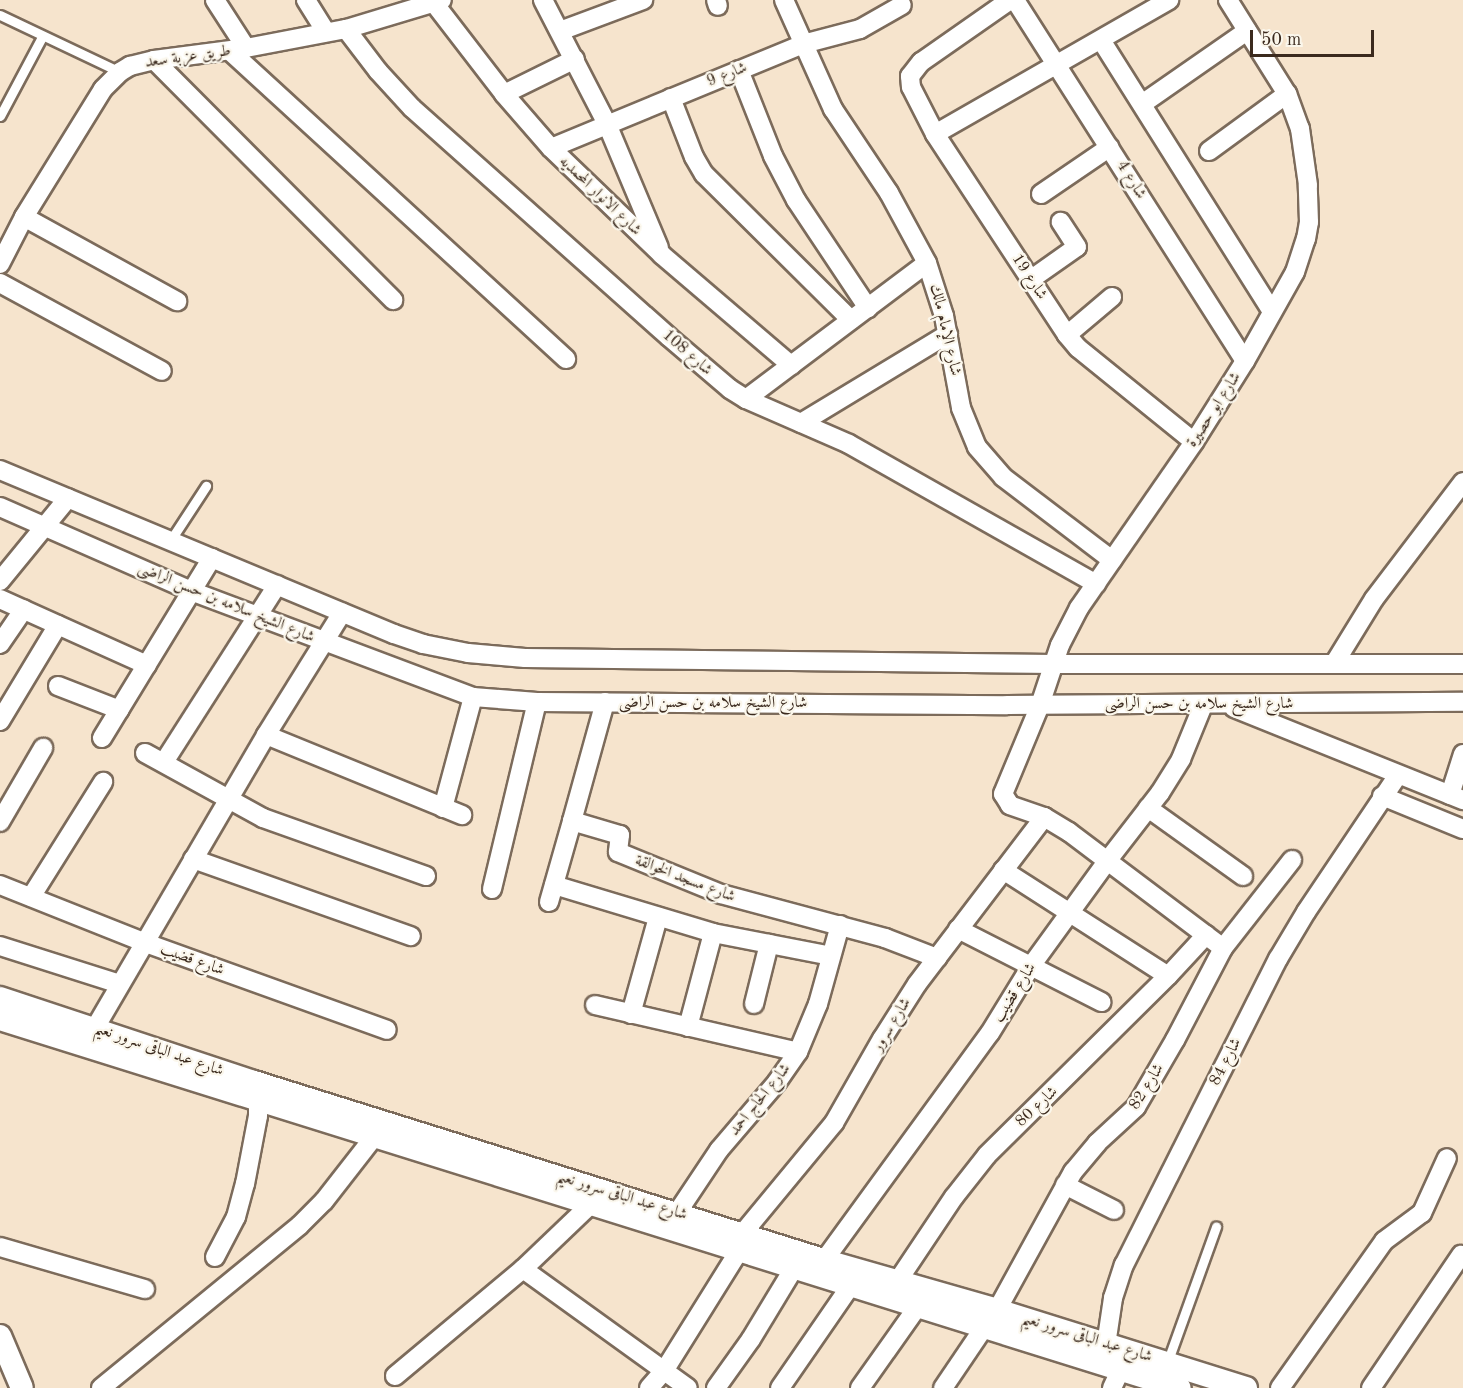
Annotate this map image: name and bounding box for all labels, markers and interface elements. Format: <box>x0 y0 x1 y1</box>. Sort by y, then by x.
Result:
scale bar <box>1253 18 1378 56</box>
text: 50 m <box>1261 31 1301 49</box>
street label: طريق عزبة سعد <box>144 41 232 73</box>
street label: شارع 9 <box>704 58 750 92</box>
street label: شارع الانوار المحمديه <box>555 152 645 240</box>
street label: شارع 4 <box>1112 157 1150 203</box>
street label: شارع 19 <box>1007 250 1051 304</box>
street label: شارع الإمام مالك <box>925 282 965 378</box>
street label: شارع 108 <box>658 326 716 380</box>
street label: شارع ابو حصيرة <box>1183 369 1245 451</box>
street label: شارع الشيخ سلامه بن حسن الراضى <box>135 559 317 647</box>
street label: شارع الشيخ سلامه بن حسن الراضى <box>619 693 807 713</box>
street label: شارع الشيخ سلامه بن حسن الراضى <box>1105 694 1293 714</box>
street label: شارع مسجد الخوالقة <box>632 851 738 907</box>
street label: شارع قضيب <box>157 940 227 980</box>
street label: شارع قضيب <box>989 960 1041 1026</box>
street label: شارع سرور <box>868 995 916 1055</box>
street label: شارع عبد الباقى سرور نعيم <box>92 1019 226 1081</box>
street label: شارع 84 <box>1206 1035 1246 1089</box>
street label: شارع الحاج احمد <box>725 1060 795 1140</box>
street label: شارع 82 <box>1125 1060 1169 1114</box>
street label: شارع 80 <box>1012 1083 1062 1131</box>
street label: شارع عبد الباقى سرور نعيم <box>555 1167 689 1225</box>
street label: شارع عبد الباقى سرور نعيم <box>1020 1309 1154 1367</box>

